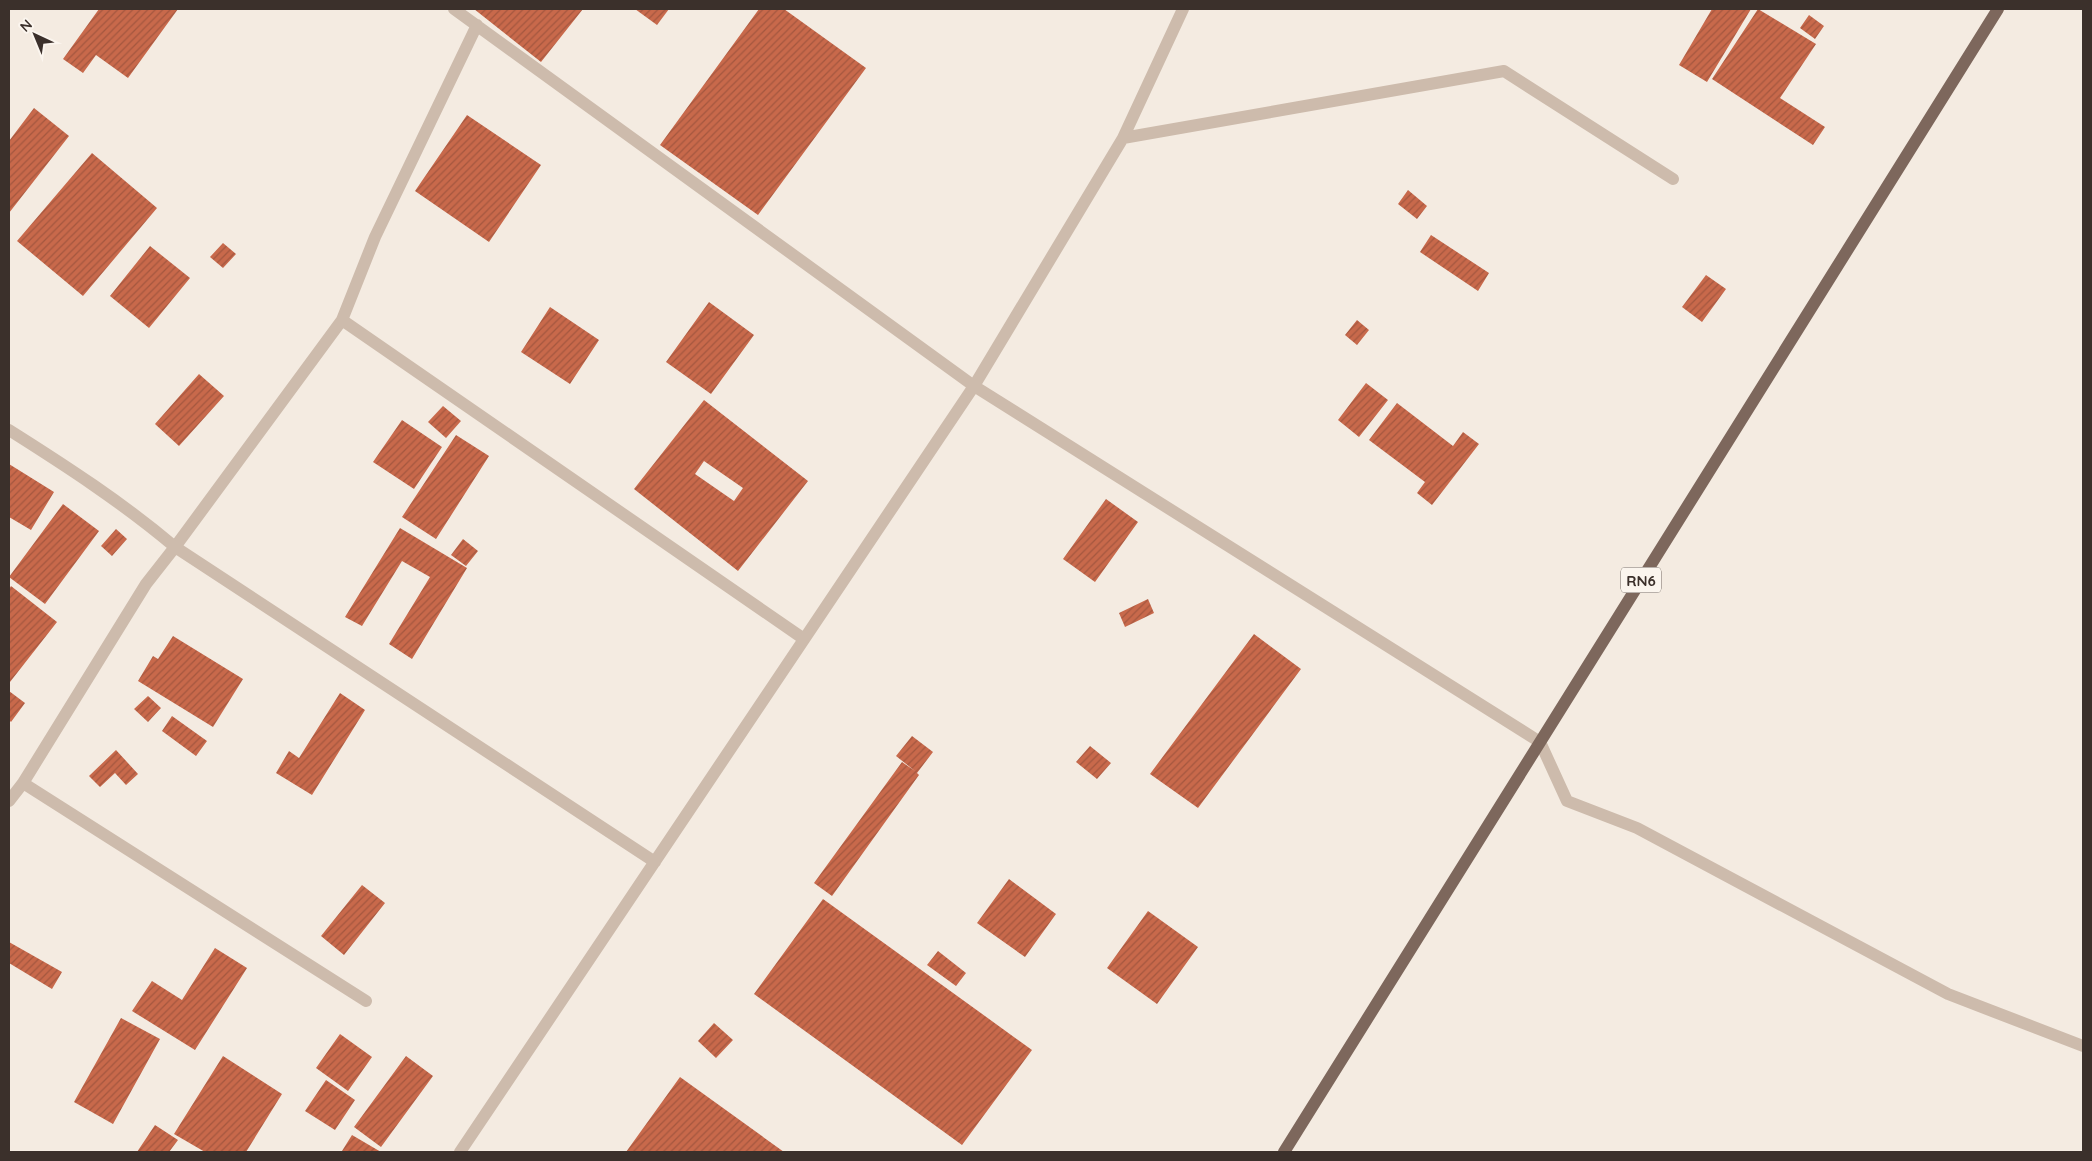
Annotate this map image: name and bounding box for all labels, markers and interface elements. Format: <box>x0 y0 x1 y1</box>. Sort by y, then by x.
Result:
north arrow <box>10 10 60 60</box>
text: N <box>16 16 36 36</box>
road number: RN6 <box>1621 568 1661 592</box>

